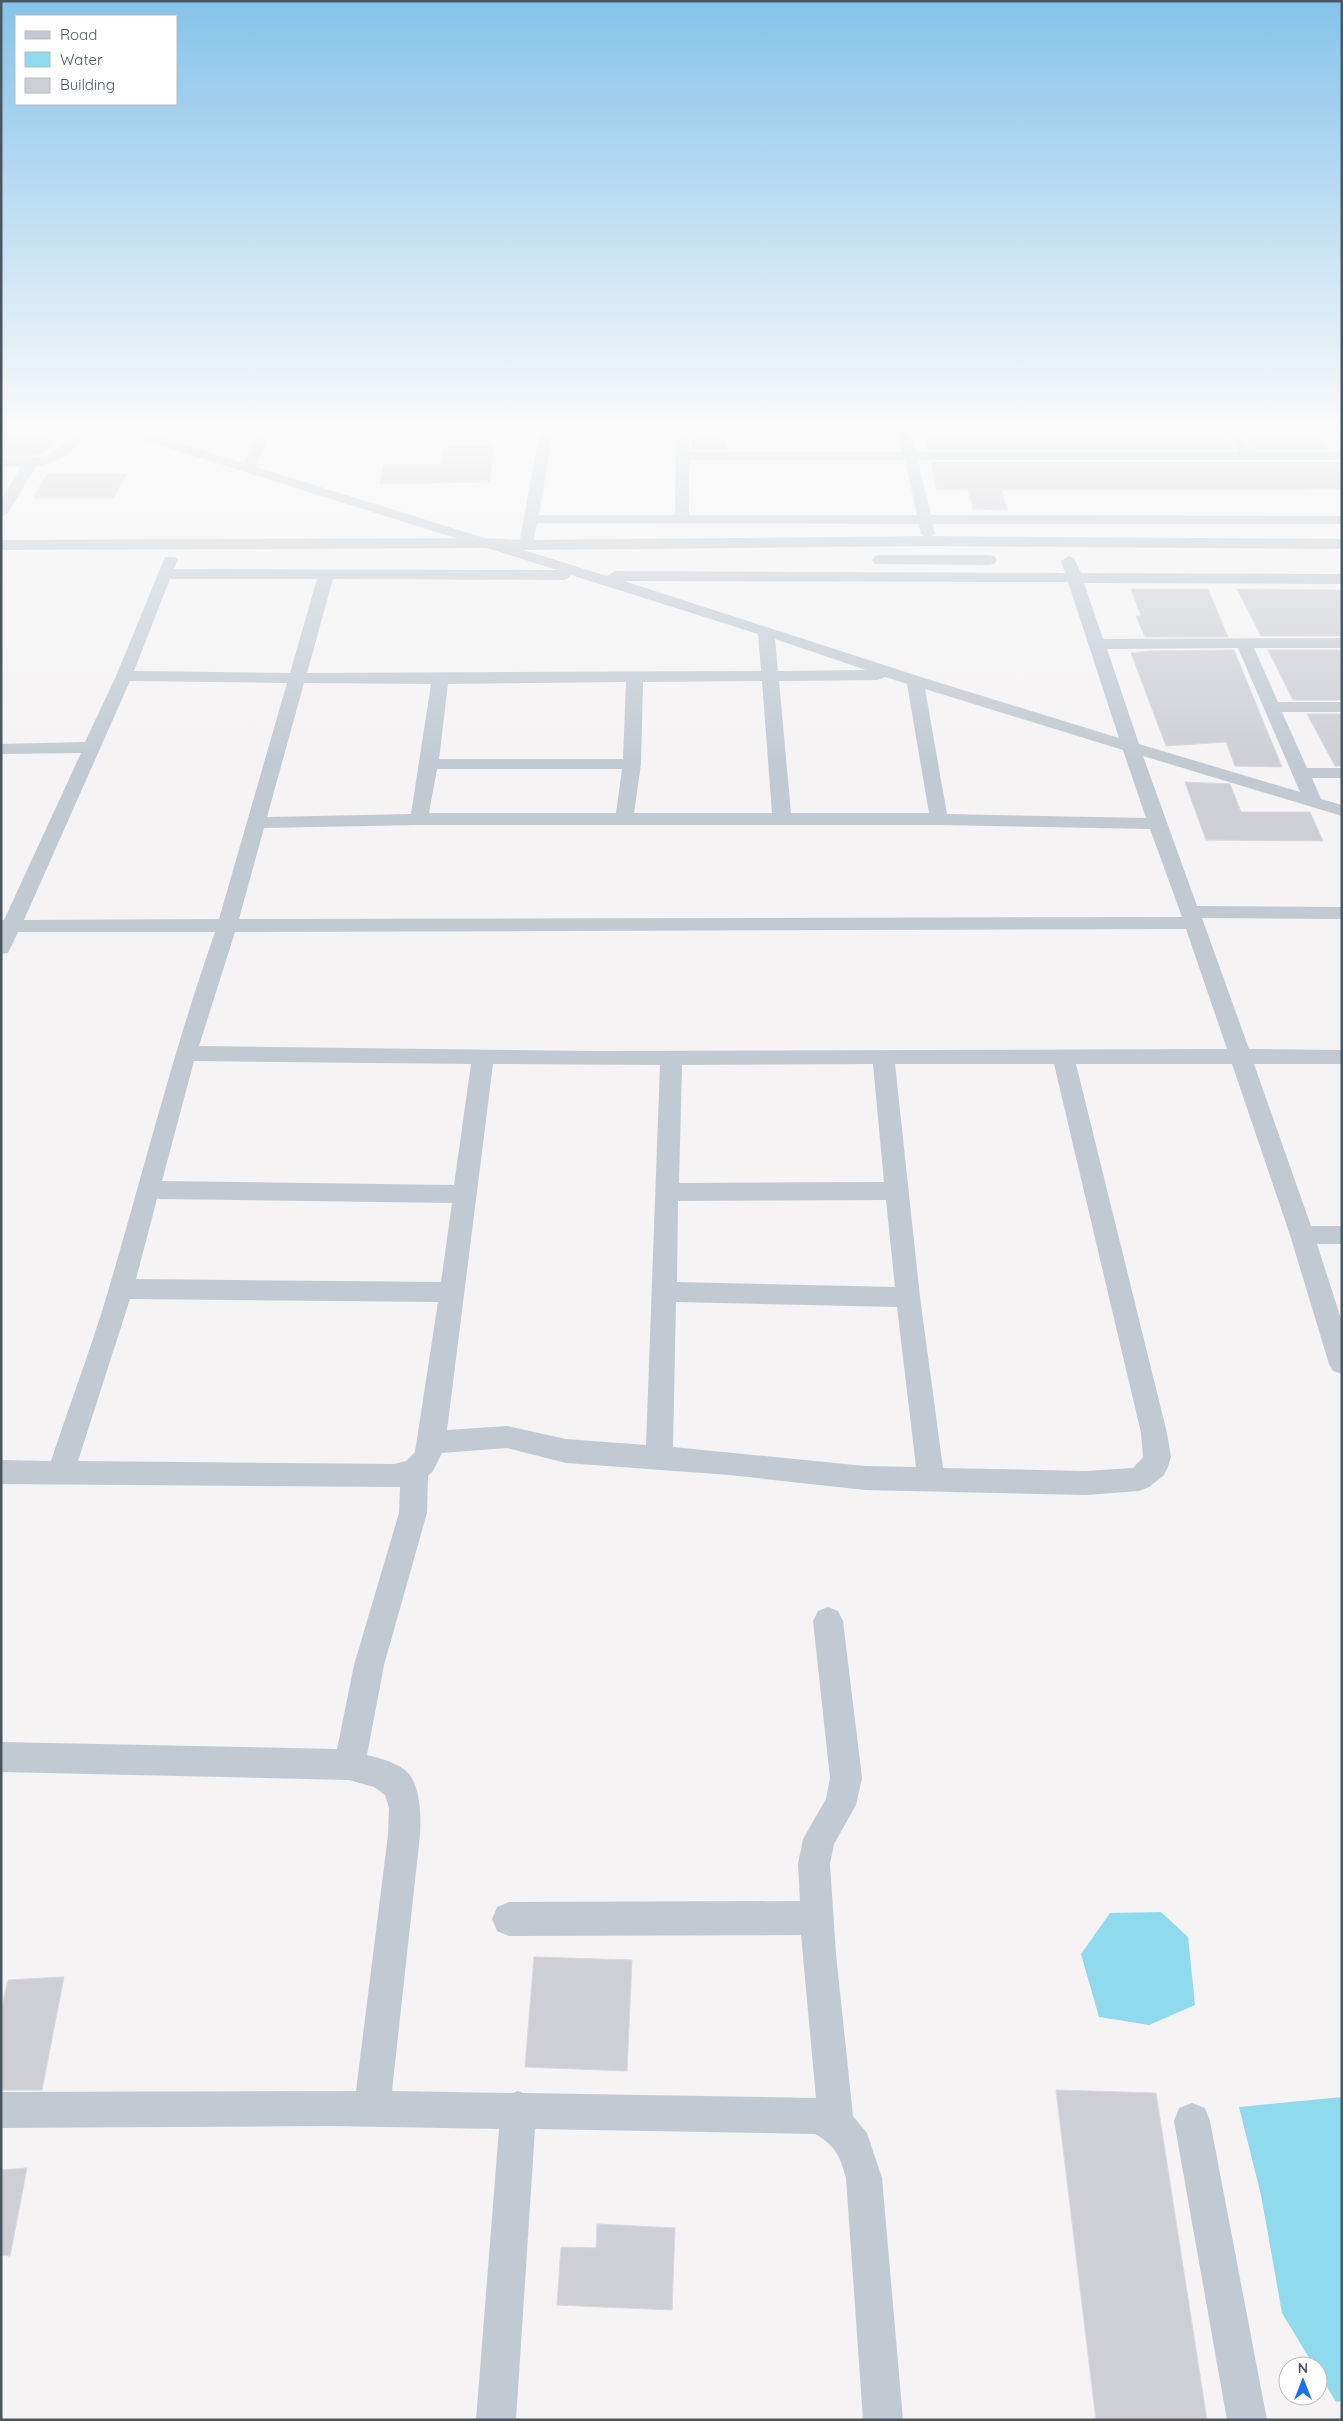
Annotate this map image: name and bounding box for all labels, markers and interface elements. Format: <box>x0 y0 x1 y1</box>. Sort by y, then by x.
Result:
legend <box>15 15 178 105</box>
text: Road <box>60 25 97 44</box>
text: Water <box>60 50 103 69</box>
text: Building <box>60 75 115 94</box>
north arrow <box>1278 2356 1328 2406</box>
text: N <box>1298 2359 1308 2377</box>

